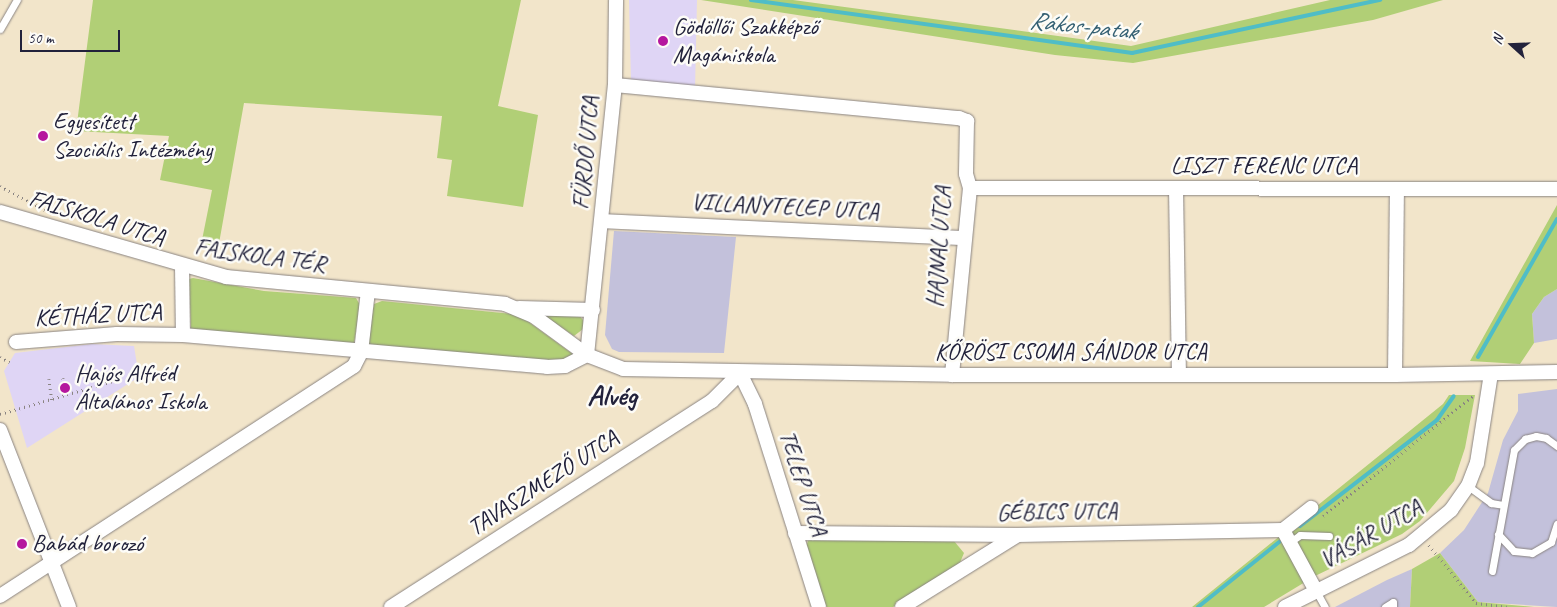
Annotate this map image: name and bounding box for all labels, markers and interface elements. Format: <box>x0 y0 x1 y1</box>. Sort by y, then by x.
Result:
water label: Rákos-patak <box>1028 5 1138 47</box>
place label: Gödöllői Szakképző Magániskola <box>673 13 819 69</box>
scale bar <box>22 20 122 52</box>
north arrow <box>1487 20 1537 70</box>
text: 50 m <box>28 29 54 48</box>
text: N <box>1488 33 1507 47</box>
marker: Gödöllői Szakképző Magániskola <box>657 35 669 47</box>
street label: FÜRDŐ UTCA <box>567 95 605 211</box>
place label: Egyesített Szociális Intézmény <box>53 108 212 164</box>
marker: Egyesített Szociális Intézmény <box>37 130 49 142</box>
street label: LISZT FERENC UTCA <box>1171 152 1357 180</box>
street label: FAISKOLA UTCA <box>25 184 169 252</box>
street label: HAJNAL UTCA <box>920 186 958 308</box>
street label: VILLANYTELEP UTCA <box>690 188 880 226</box>
street label: FAISKOLA TÉR <box>193 233 327 279</box>
street label: KÉTHÁZ UTCA <box>34 297 162 333</box>
street label: KŐRÖSI CSOMA SÁNDOR UTCA <box>935 338 1207 366</box>
place label: Hajós Alfréd Általános Iskola <box>75 360 206 416</box>
district label: Alvég <box>587 379 637 413</box>
marker: Hajós Alfréd Általános Iskola <box>59 382 71 394</box>
street label: TAVASZMEZŐ UTCA <box>462 424 624 542</box>
street label: TELEP UTCA <box>772 427 834 539</box>
street label: VÁSÁR UTCA <box>1315 493 1427 575</box>
street label: GÉBICS UTCA <box>996 497 1118 527</box>
place label: Babád borozó <box>32 530 143 558</box>
marker: Babád borozó <box>16 538 28 550</box>

